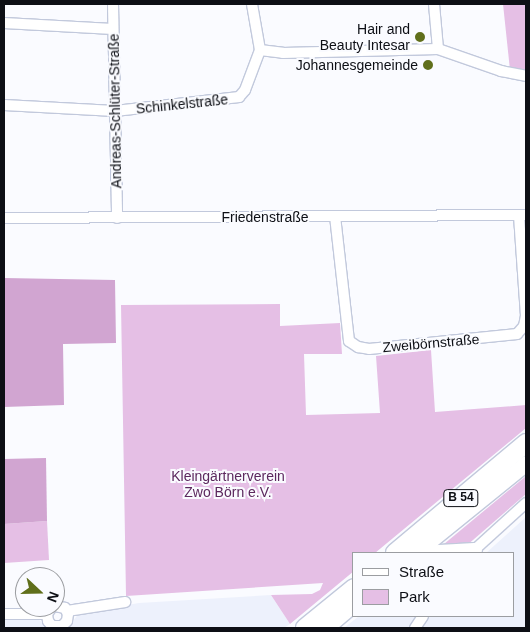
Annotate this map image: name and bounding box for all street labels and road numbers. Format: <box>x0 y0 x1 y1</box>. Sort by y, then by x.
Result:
street label: Andreas-Schlüter-Straße <box>105 33 125 189</box>
street label: Schinkelstraße <box>135 91 229 117</box>
street label: Friedenstraße <box>221 209 309 225</box>
street label: Zweibörnstraße <box>382 330 480 356</box>
road number: B 54 <box>442 488 480 508</box>

